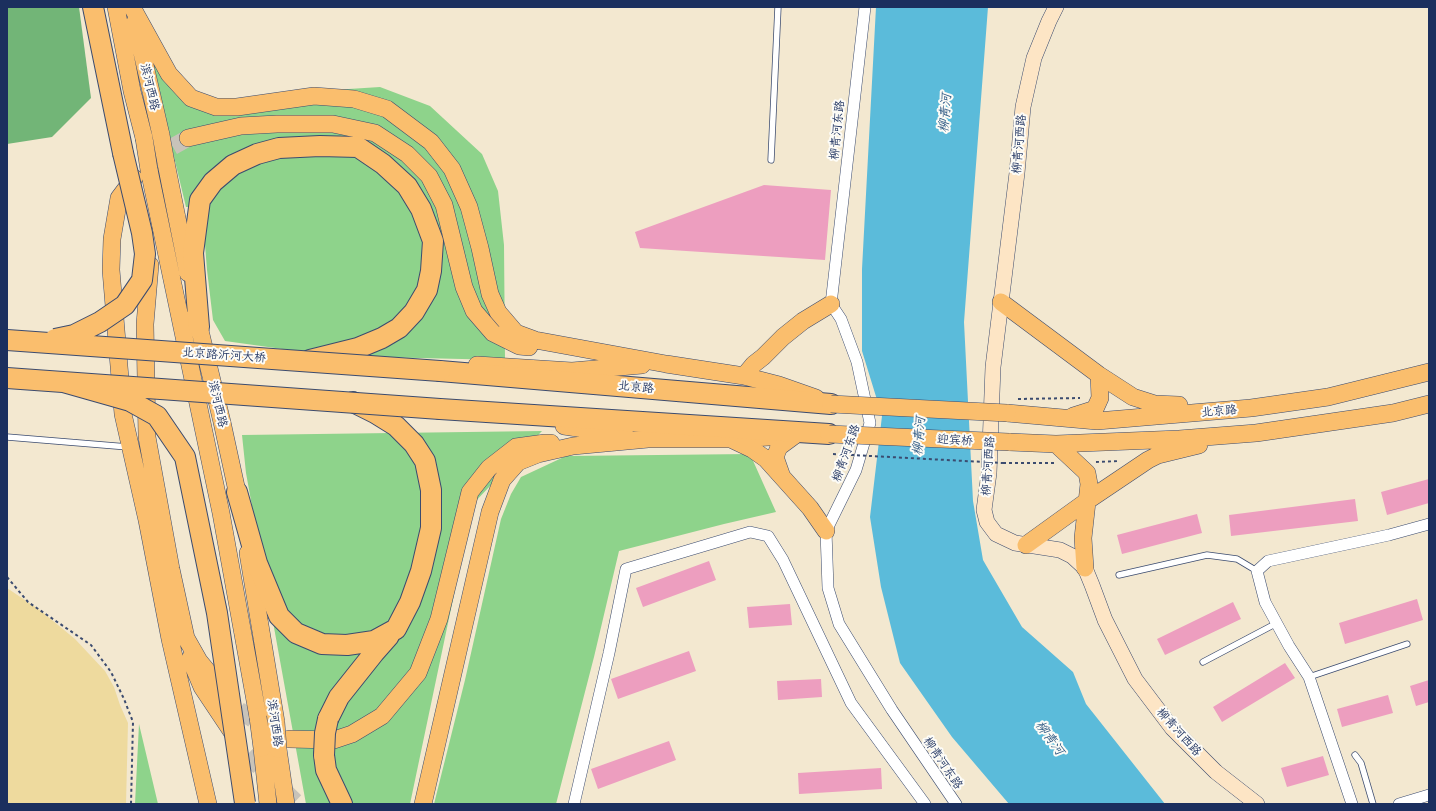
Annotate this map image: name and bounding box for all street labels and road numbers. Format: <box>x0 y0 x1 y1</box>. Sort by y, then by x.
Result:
street label: 滨河西路 <box>138 62 162 112</box>
street label: 柳青河东路 <box>827 99 847 161</box>
street label: 柳青河西路 <box>1009 113 1029 175</box>
street label: 北京路沂河大桥 <box>182 345 266 365</box>
street label: 北京路 <box>617 378 655 396</box>
street label: 滨河西路 <box>206 379 230 429</box>
street label: 北京路 <box>1200 402 1238 420</box>
street label: 柳青河东路 <box>829 422 863 484</box>
street label: 迎宾桥 <box>937 432 973 448</box>
street label: 柳青河西路 <box>979 436 997 496</box>
street label: 滨河西路 <box>265 698 285 748</box>
street label: 柳青河西路 <box>1154 705 1204 759</box>
street label: 柳青河东路 <box>920 734 966 792</box>

